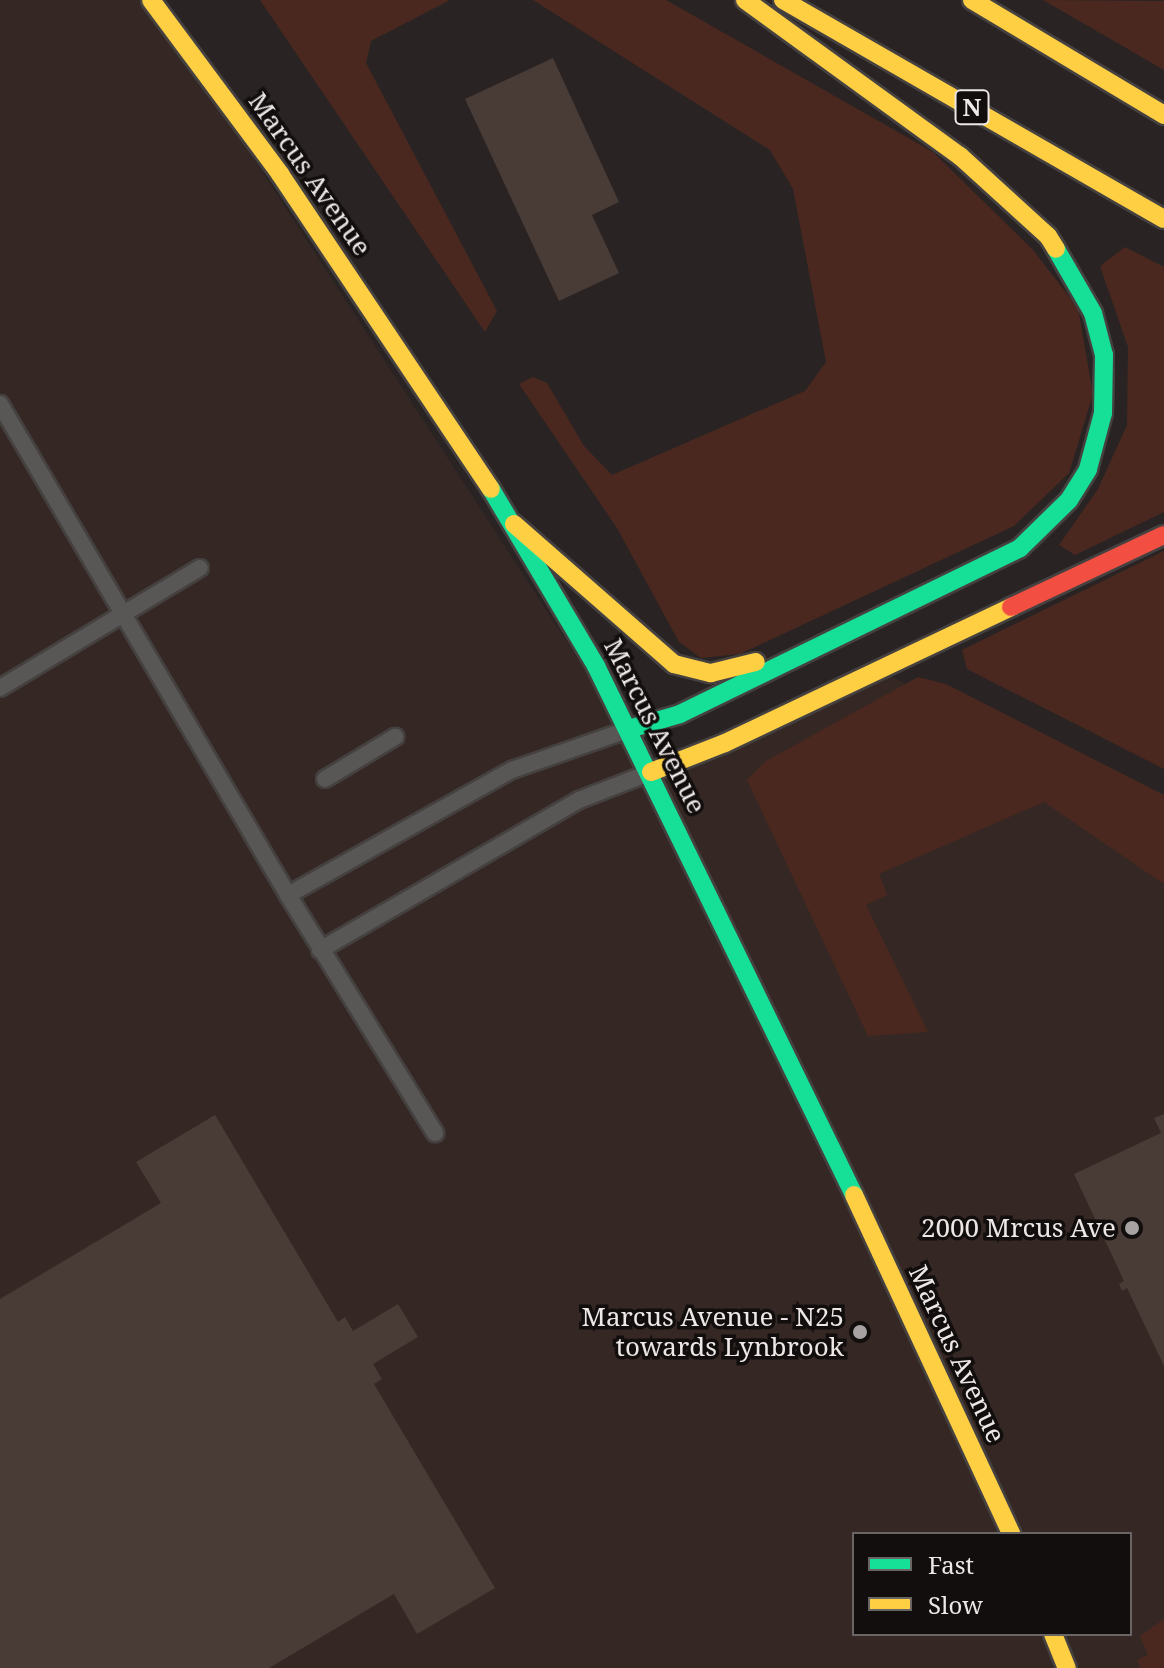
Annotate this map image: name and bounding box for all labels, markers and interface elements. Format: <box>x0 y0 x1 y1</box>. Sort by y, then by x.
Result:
street label: Marcus Avenue <box>242 86 378 262</box>
road number: N <box>954 87 990 127</box>
street label: Marcus Avenue <box>598 633 712 819</box>
place label: 2000 Mrcus Ave <box>921 1212 1116 1244</box>
marker: 2000 Mrcus Ave <box>1123 1219 1141 1237</box>
street label: Marcus Avenue <box>902 1260 1012 1448</box>
place label: Marcus Avenue - N25 towards Lynbrook <box>582 1301 844 1362</box>
marker: Marcus Avenue - N25 towards Lynbrook <box>851 1323 869 1341</box>
legend <box>852 1532 1132 1636</box>
text: Fast <box>928 1548 974 1581</box>
text: Slow <box>928 1588 983 1621</box>

